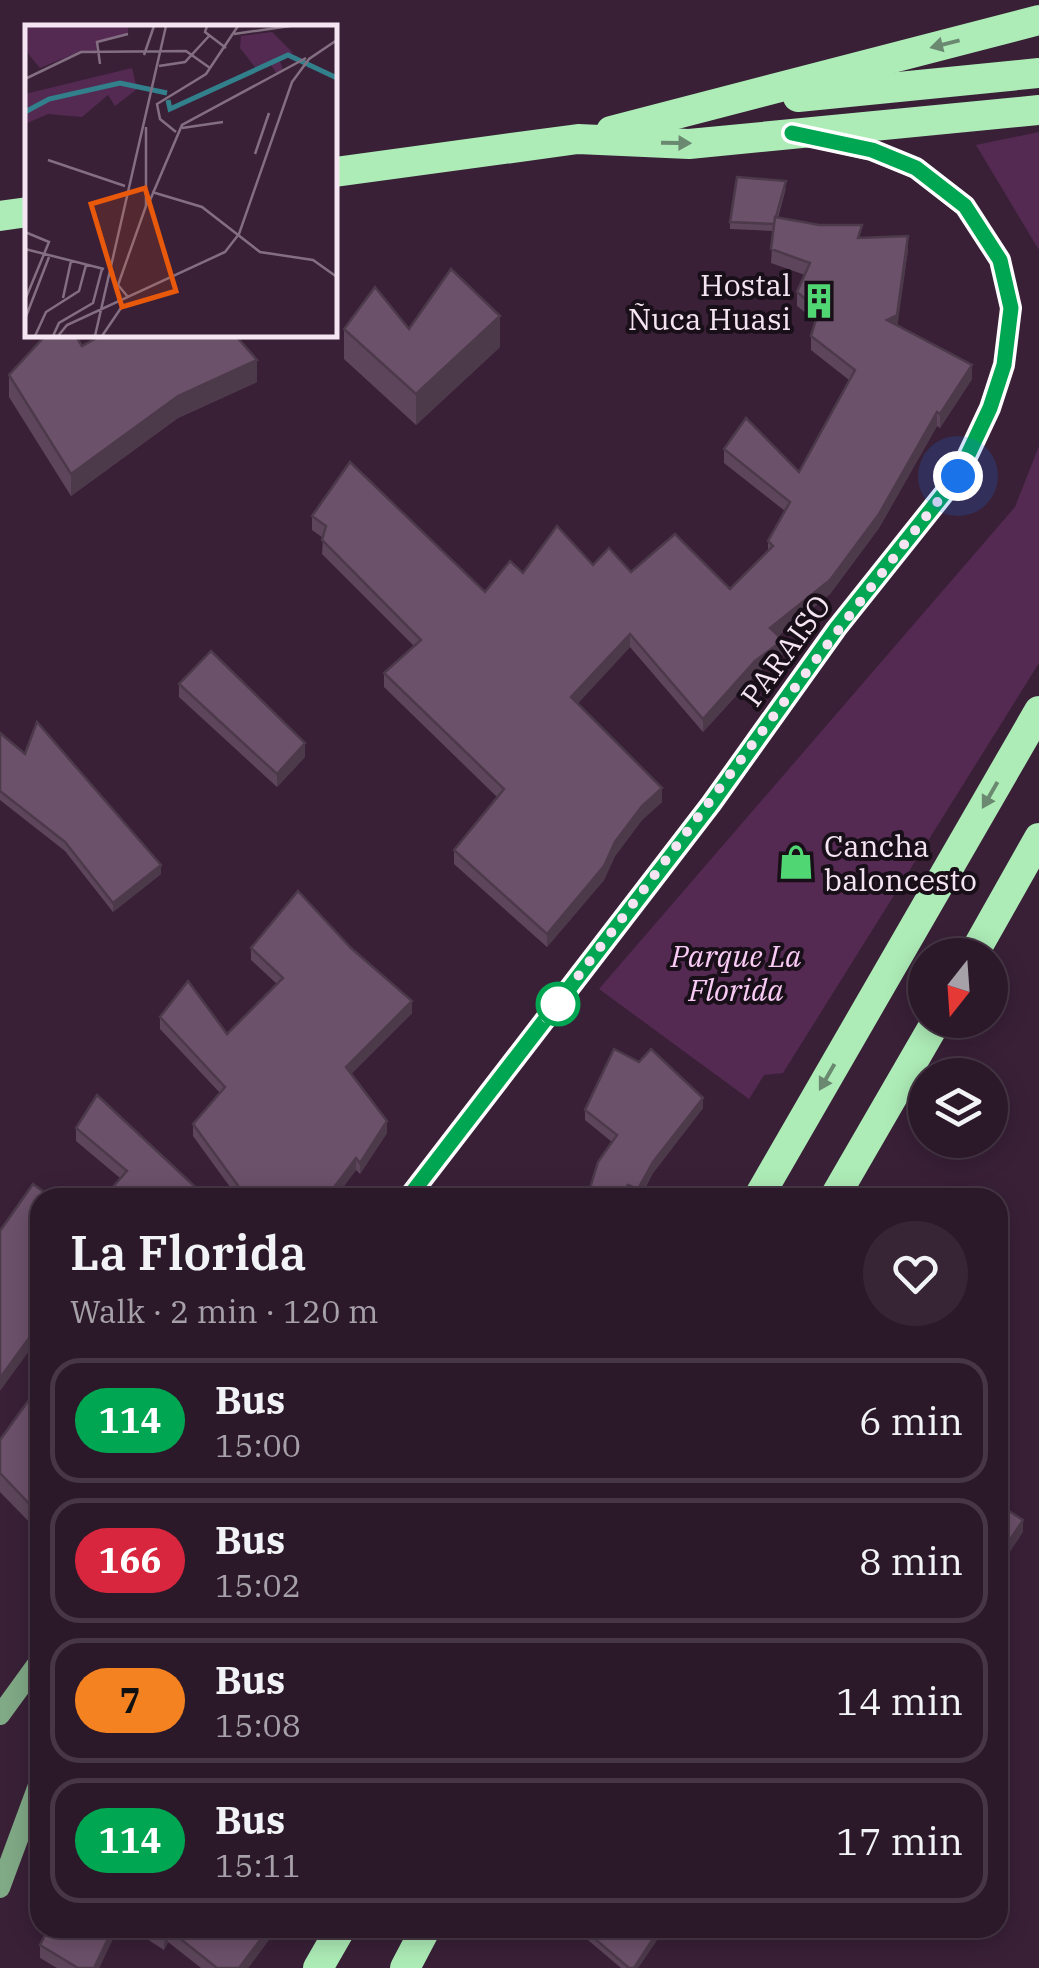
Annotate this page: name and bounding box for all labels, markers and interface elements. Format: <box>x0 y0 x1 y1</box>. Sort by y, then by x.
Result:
inset map <box>25 25 338 338</box>
one-way arrow <box>929 37 960 53</box>
one-way arrow <box>660 135 692 151</box>
place label: Hostal Ñuca Huasi <box>628 265 791 338</box>
building icon: Hostal Ñuca Huasi <box>800 282 838 320</box>
your location <box>933 451 983 501</box>
street label: PARAISO <box>731 587 839 713</box>
one-way arrow <box>982 781 999 809</box>
place label: Cancha baloncesto <box>824 826 977 899</box>
shop icon: Cancha baloncesto <box>777 843 815 881</box>
park label: Parque La Florida <box>670 936 802 1009</box>
north arrow <box>908 938 1008 1038</box>
map controls <box>908 938 1008 1158</box>
unlabelled marker <box>537 983 579 1025</box>
button: layers <box>908 1058 1008 1158</box>
one-way arrow <box>819 1062 836 1091</box>
text: La Florida <box>70 1221 307 1283</box>
button: heart <box>863 1221 968 1326</box>
text: Walk · 2 min · 120 m <box>70 1290 378 1332</box>
text: Bus <box>215 1375 285 1424</box>
text: 6 min <box>859 1396 963 1445</box>
text: 114 <box>98 1397 162 1443</box>
text: 15:00 <box>215 1424 301 1466</box>
text: Bus <box>215 1515 285 1564</box>
text: 8 min <box>859 1536 963 1585</box>
text: 166 <box>98 1537 162 1583</box>
text: 15:02 <box>215 1564 301 1606</box>
text: Bus <box>215 1655 285 1704</box>
text: 14 min <box>836 1676 963 1725</box>
text: 7 <box>119 1677 141 1723</box>
text: 15:08 <box>215 1704 301 1746</box>
text: Bus <box>215 1795 285 1844</box>
text: 17 min <box>836 1816 963 1865</box>
text: 114 <box>98 1817 162 1863</box>
text: 15:11 <box>215 1844 301 1886</box>

